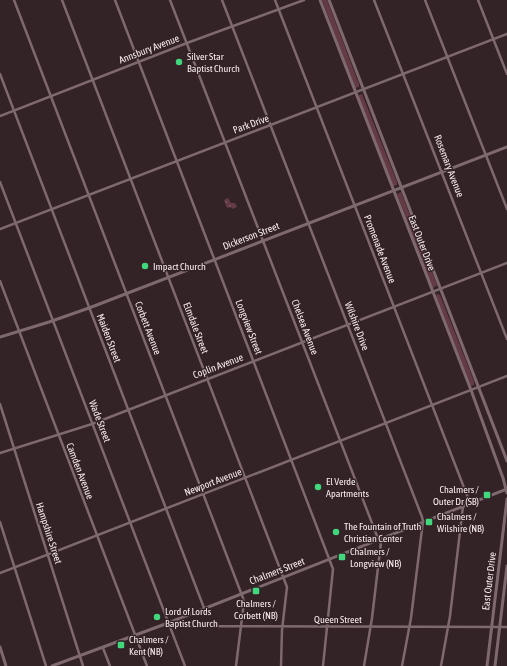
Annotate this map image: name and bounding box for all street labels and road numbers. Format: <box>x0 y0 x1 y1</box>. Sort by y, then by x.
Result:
street label: Annsbury Avenue <box>117 32 181 66</box>
street label: Park Drive <box>232 112 271 136</box>
street label: Rosemary Avenue <box>432 133 466 199</box>
street label: Promenade Avenue <box>362 213 398 285</box>
street label: East Outer Drive <box>406 214 438 273</box>
street label: Dickerson Street <box>221 220 281 252</box>
street label: Longview Street <box>233 298 265 356</box>
street label: Chelsea Avenue <box>289 298 321 357</box>
street label: Corbett Avenue <box>133 300 163 357</box>
street label: Wilshire Drive <box>343 300 371 352</box>
street label: Elmdale Street <box>181 301 211 355</box>
street label: Maiden Street <box>95 312 123 364</box>
street label: Coplin Avenue <box>191 351 245 381</box>
street label: Wade Street <box>87 398 113 444</box>
street label: Camden Avenue <box>64 441 96 501</box>
street label: Newport Avenue <box>183 466 244 498</box>
street label: Hampshire Street <box>34 501 64 565</box>
street label: East Outer Drive <box>480 551 498 611</box>
street label: Chalmers Street <box>248 555 306 587</box>
street label: Queen Street <box>314 614 362 625</box>

